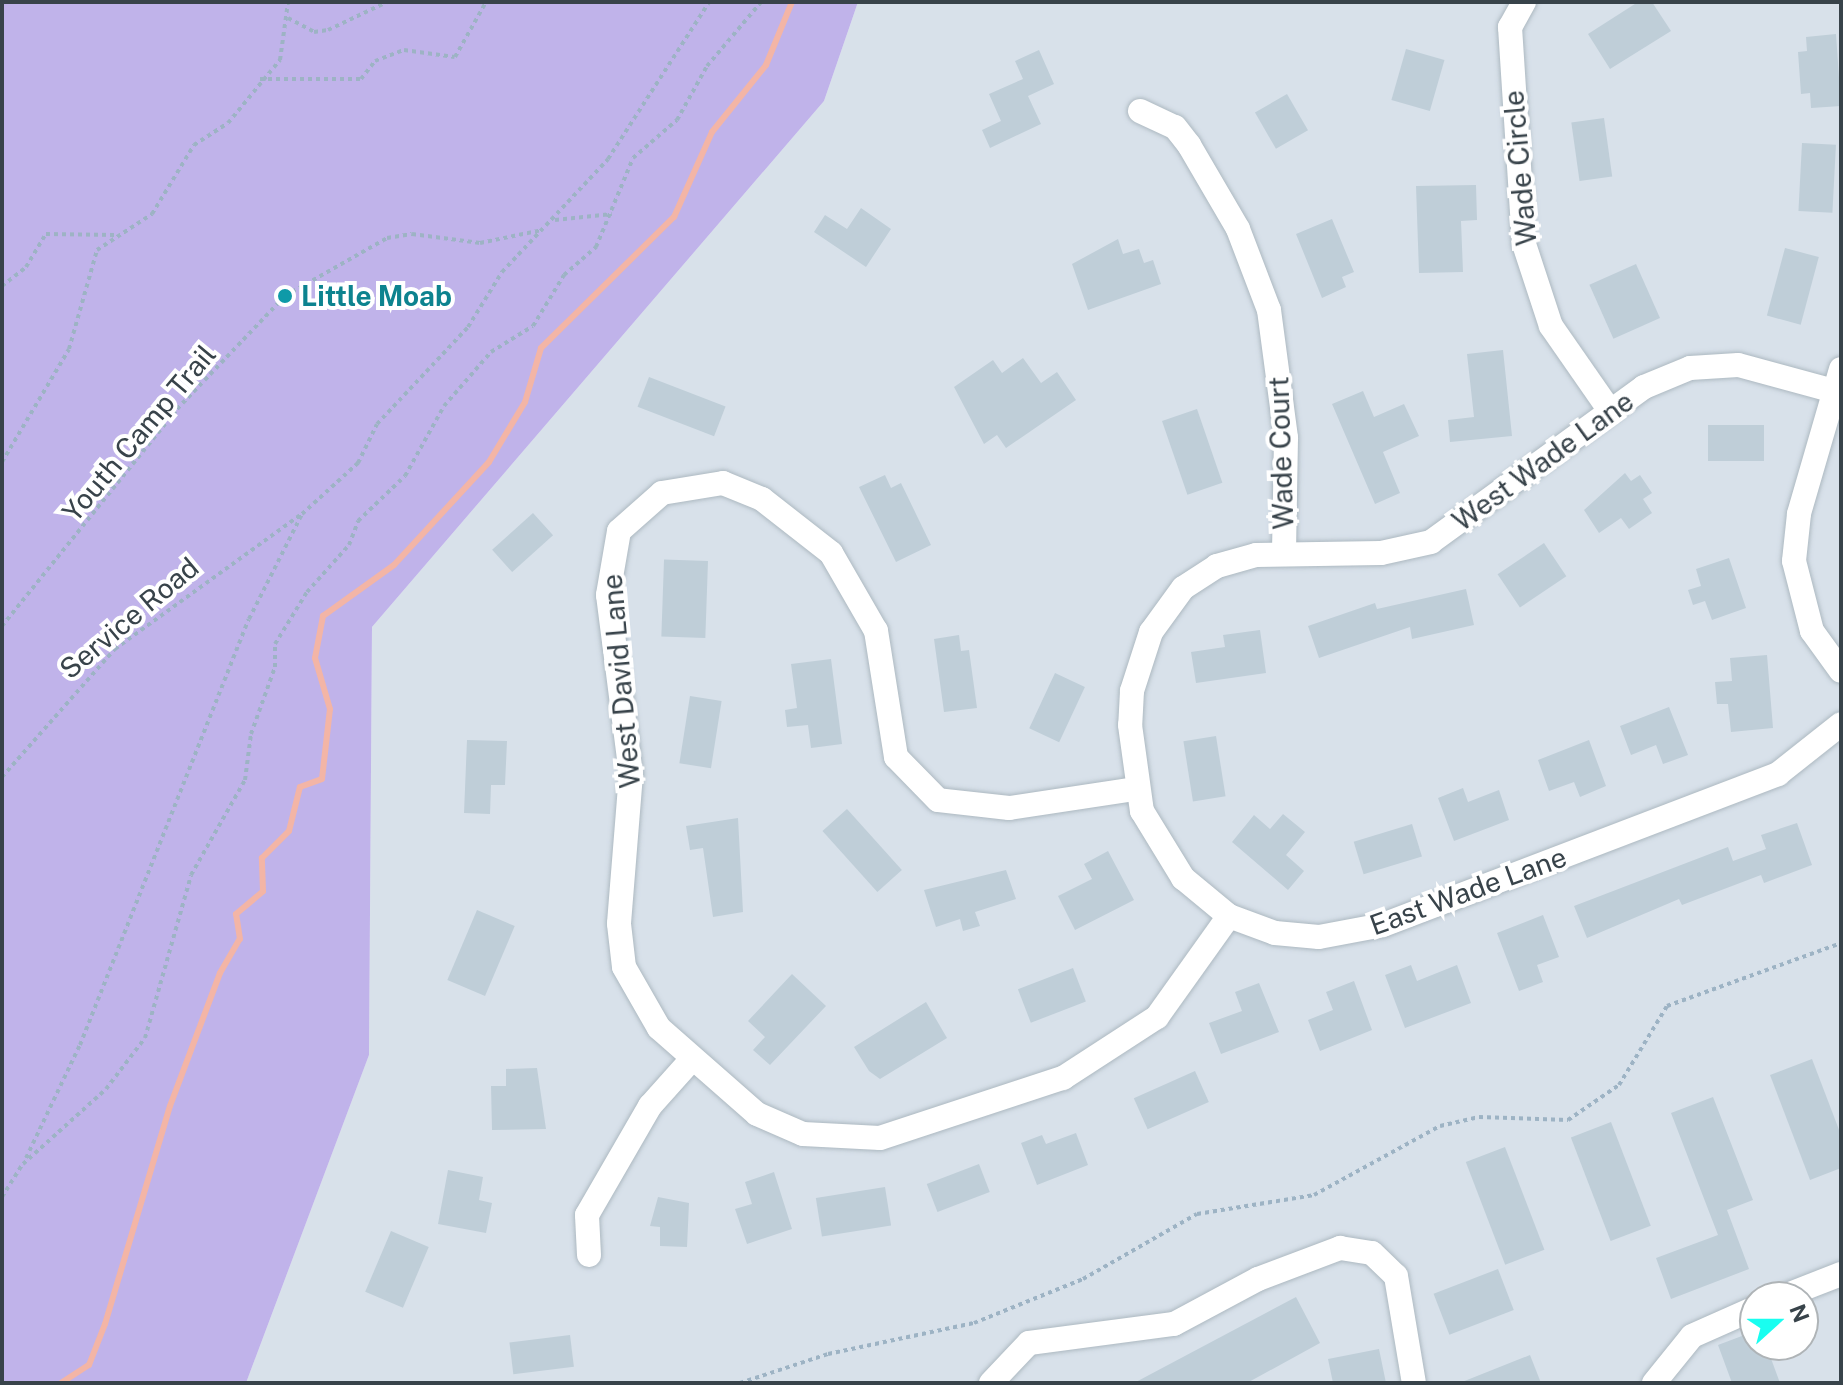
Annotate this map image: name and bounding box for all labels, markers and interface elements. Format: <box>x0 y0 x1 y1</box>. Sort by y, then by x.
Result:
street label: Wade Circle <box>1496 89 1544 247</box>
place label: Little Moab <box>301 279 452 313</box>
marker: Little Moab <box>276 287 294 305</box>
street label: Youth Camp Trail <box>55 338 223 528</box>
street label: Wade Court <box>1262 376 1300 530</box>
street label: West Wade Lane <box>1446 384 1640 538</box>
street label: Service Road <box>53 550 205 686</box>
street label: West David Lane <box>595 572 647 790</box>
street label: East Wade Lane <box>1365 840 1571 942</box>
north arrow <box>1739 1281 1819 1361</box>
text: N <box>1784 1300 1815 1326</box>

